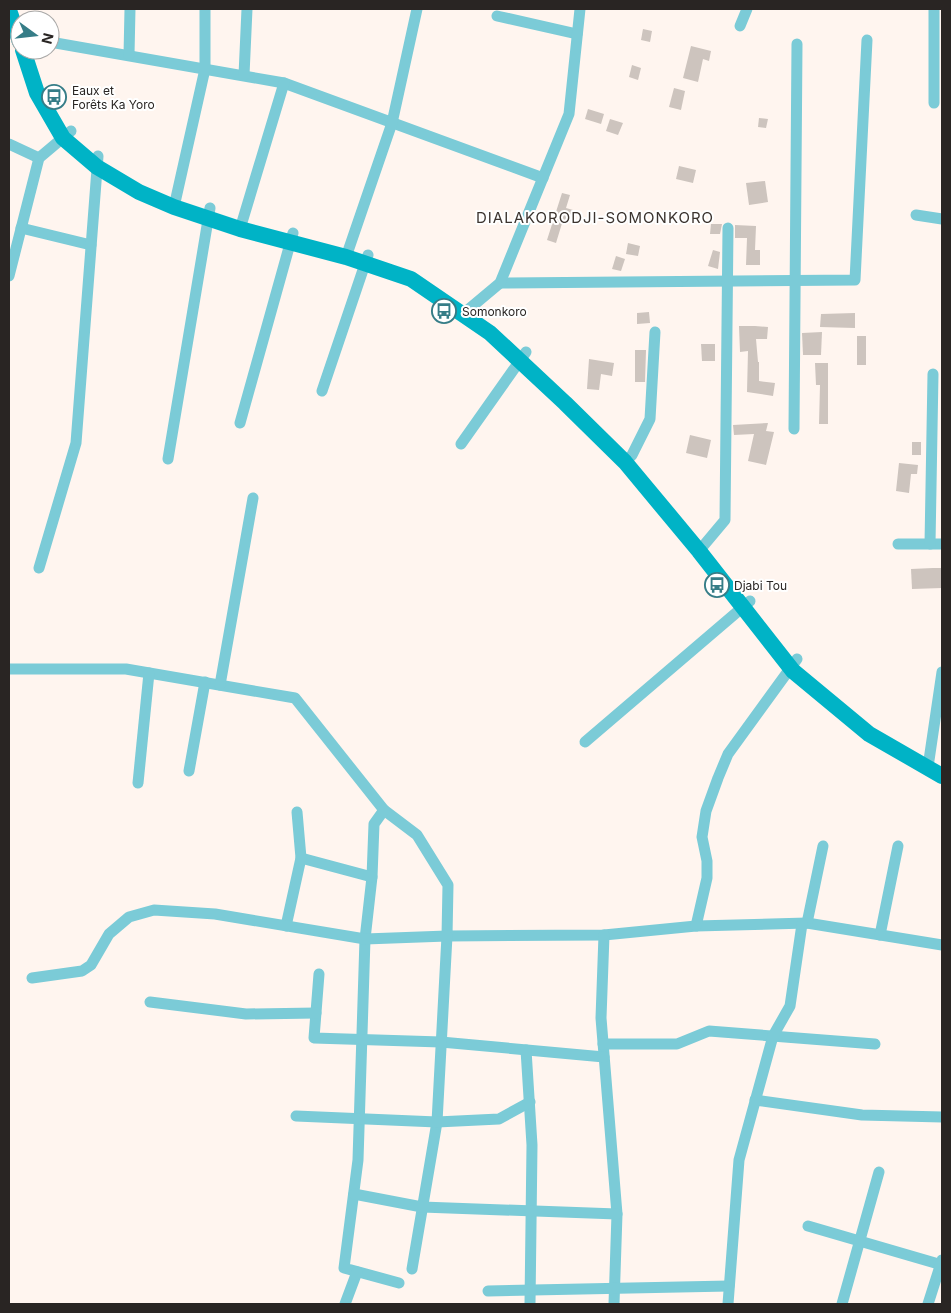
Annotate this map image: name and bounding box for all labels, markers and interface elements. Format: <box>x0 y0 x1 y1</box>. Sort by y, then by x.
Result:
north arrow <box>10 10 60 60</box>
text: N <box>38 31 58 46</box>
place label: Eaux et Forêts Ka Yoro <box>72 83 155 112</box>
bus stop icon: Eaux et Forêts Ka Yoro <box>41 84 67 110</box>
district label: DIALAKORODJI-SOMONKORO <box>476 208 714 227</box>
bus stop icon: Somonkoro <box>431 298 457 324</box>
place label: Somonkoro <box>462 304 527 319</box>
bus stop icon: Djabi Tou <box>704 572 730 598</box>
place label: Djabi Tou <box>734 578 787 593</box>

